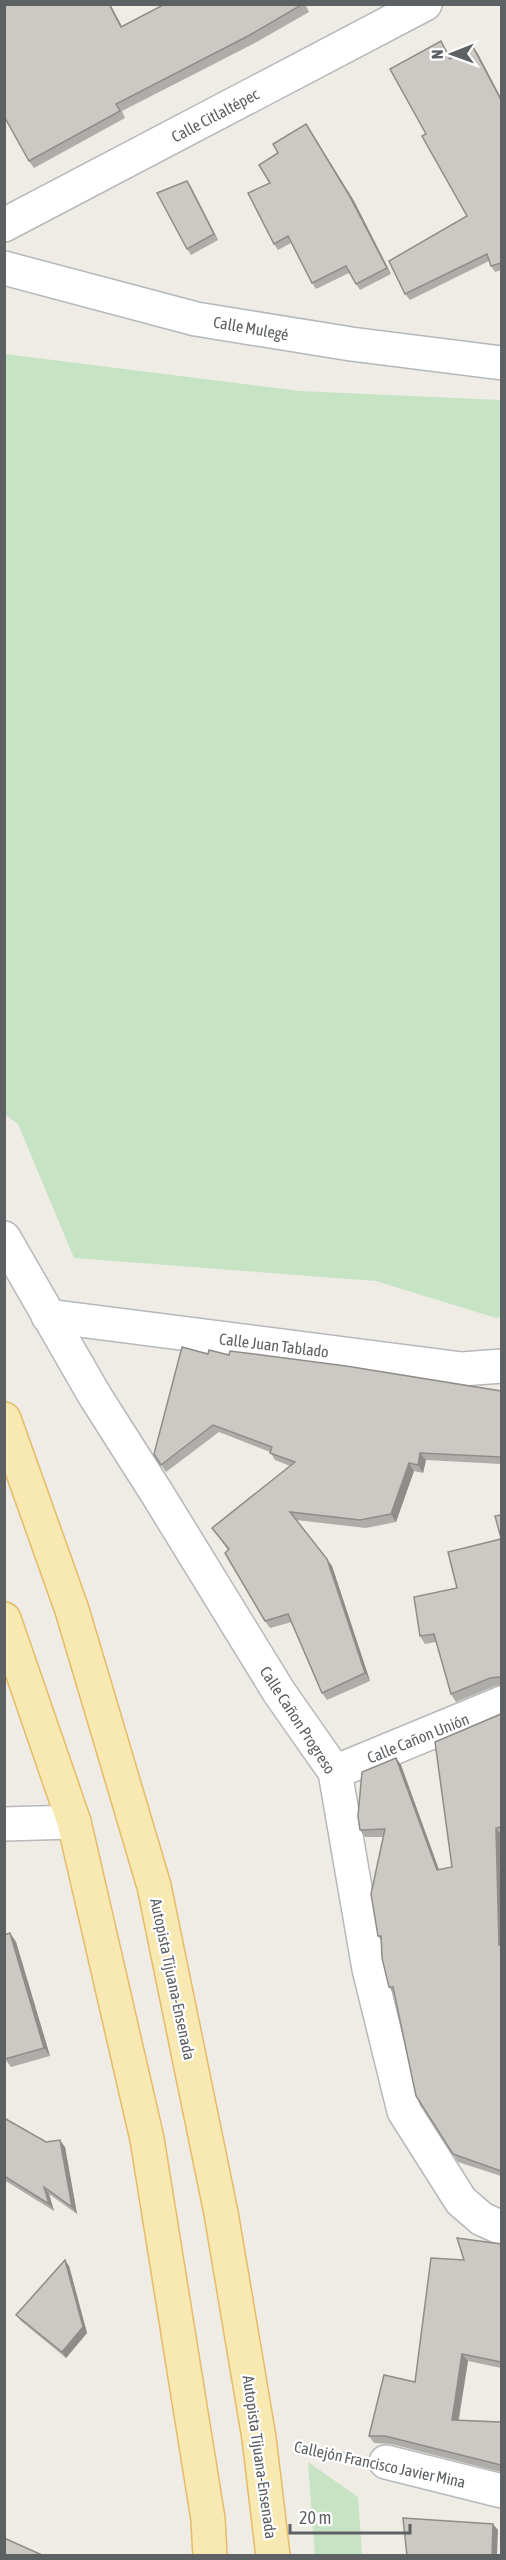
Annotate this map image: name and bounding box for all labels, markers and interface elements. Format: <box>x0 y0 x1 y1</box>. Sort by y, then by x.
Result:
north arrow <box>422 24 482 84</box>
text: N <box>428 49 446 59</box>
street label: Calle Citlaltépec <box>168 84 262 146</box>
street label: Calle Mulegé <box>212 313 290 344</box>
street label: Calle Juan Tablado <box>218 1329 330 1361</box>
street label: Calle Cañon Progreso <box>256 1663 339 1778</box>
street label: Calle Cañon Unión <box>364 1709 472 1767</box>
street label: Autopista Tijuana-Ensenada <box>146 1897 199 2062</box>
street label: Autopista Tijuana-Ensenada <box>239 2374 280 2540</box>
street label: Callejón Francisco Javier Mina <box>293 2437 467 2492</box>
scale bar <box>290 2497 410 2535</box>
text: 20 m <box>299 2507 331 2528</box>

